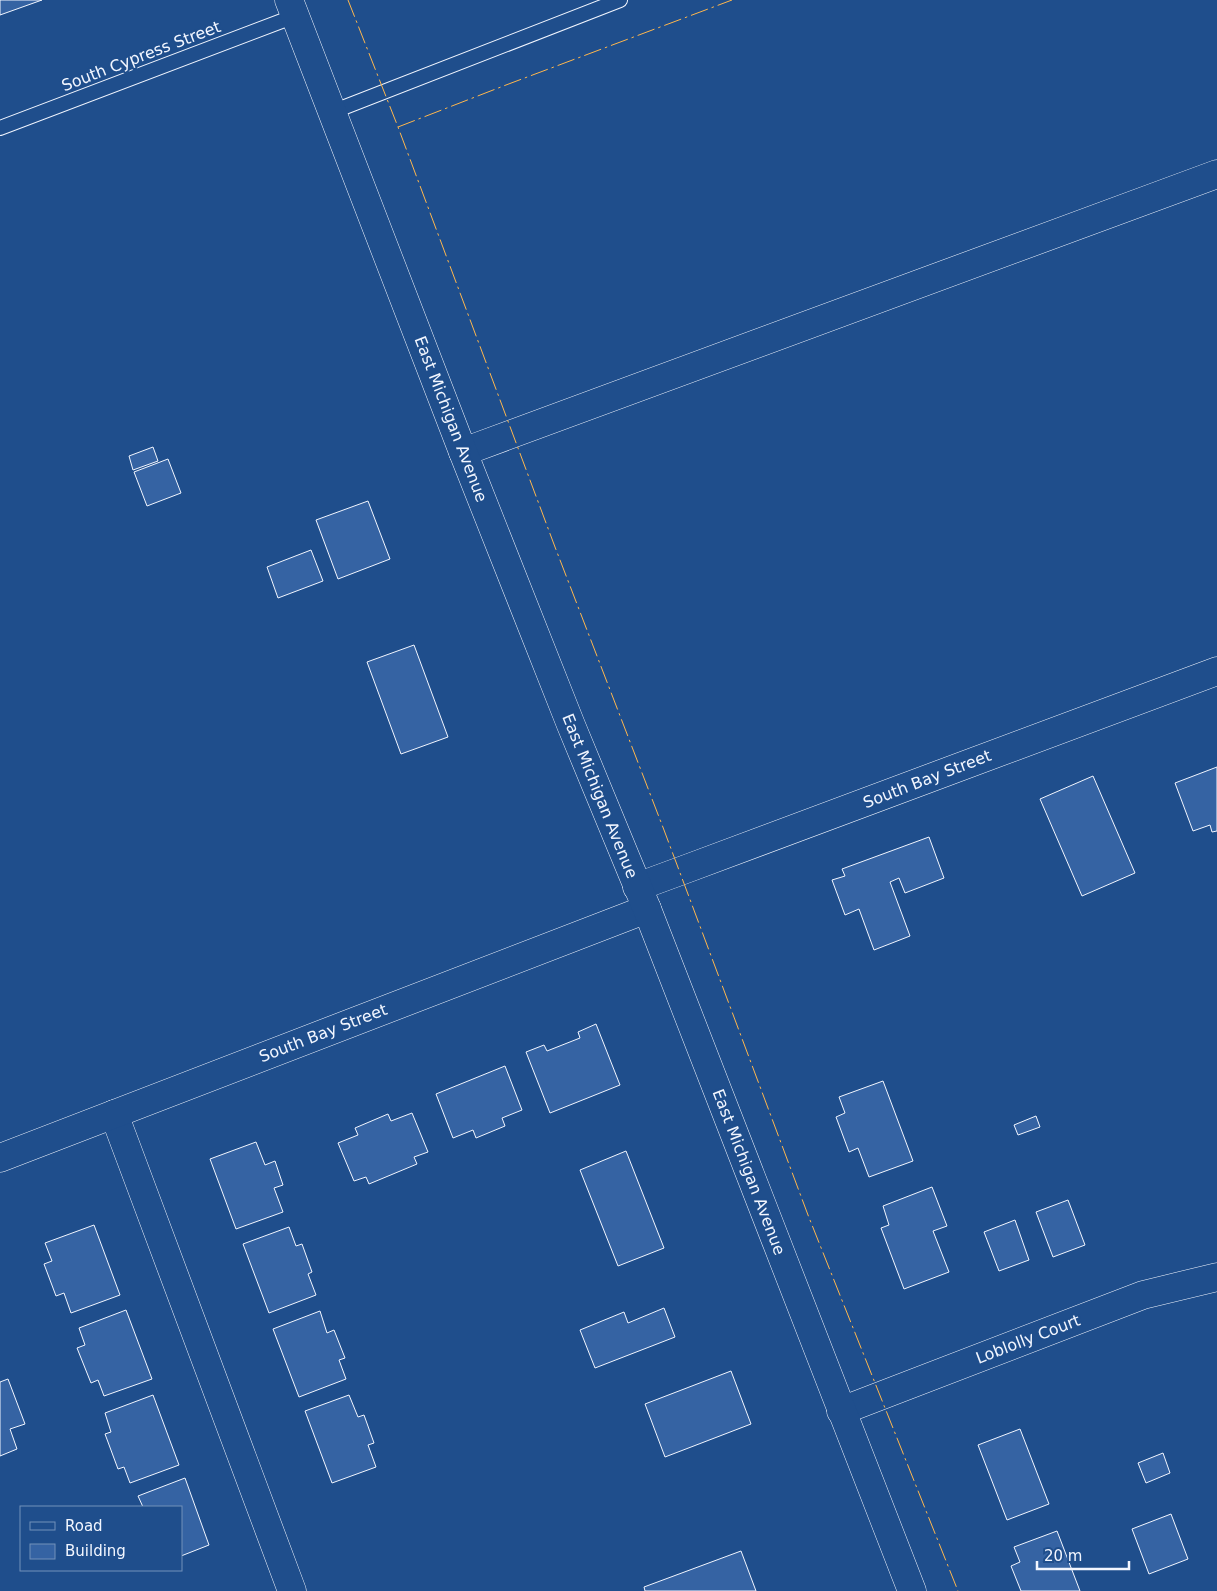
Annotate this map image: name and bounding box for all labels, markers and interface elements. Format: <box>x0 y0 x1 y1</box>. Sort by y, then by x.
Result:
street label: South Cypress Street <box>59 17 223 95</box>
street label: East Michigan Avenue <box>411 333 491 505</box>
street label: East Michigan Avenue <box>558 711 642 881</box>
street label: South Bay Street <box>860 746 994 812</box>
street label: South Bay Street <box>256 1000 390 1066</box>
street label: East Michigan Avenue <box>709 1086 789 1258</box>
street label: Loblolly Court <box>973 1310 1083 1368</box>
legend <box>20 1506 182 1571</box>
text: Road <box>65 1517 103 1535</box>
scale bar <box>1037 1538 1130 1570</box>
text: Building <box>65 1542 126 1560</box>
text: 20 m <box>1044 1547 1082 1565</box>

